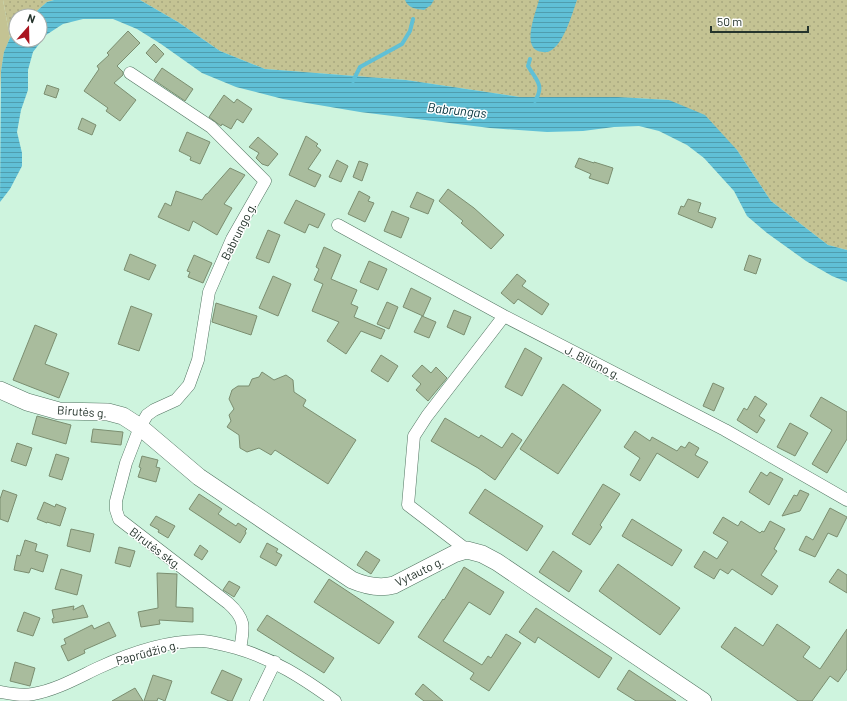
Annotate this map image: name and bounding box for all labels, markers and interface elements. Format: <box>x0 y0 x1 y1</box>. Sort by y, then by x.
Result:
north arrow <box>8 8 48 48</box>
scale bar <box>711 8 808 34</box>
text: N <box>26 11 37 25</box>
text: 50 m <box>717 14 742 28</box>
water label: Babrungas <box>427 99 487 121</box>
street label: Babrungo g. <box>218 200 258 262</box>
street label: J. Biliūno g. <box>563 342 623 382</box>
street label: Birutės g. <box>57 402 107 420</box>
street label: Birutės skg. <box>127 524 185 572</box>
street label: Vytauto g. <box>392 553 446 589</box>
street label: Paprūdžio g. <box>114 637 180 667</box>

